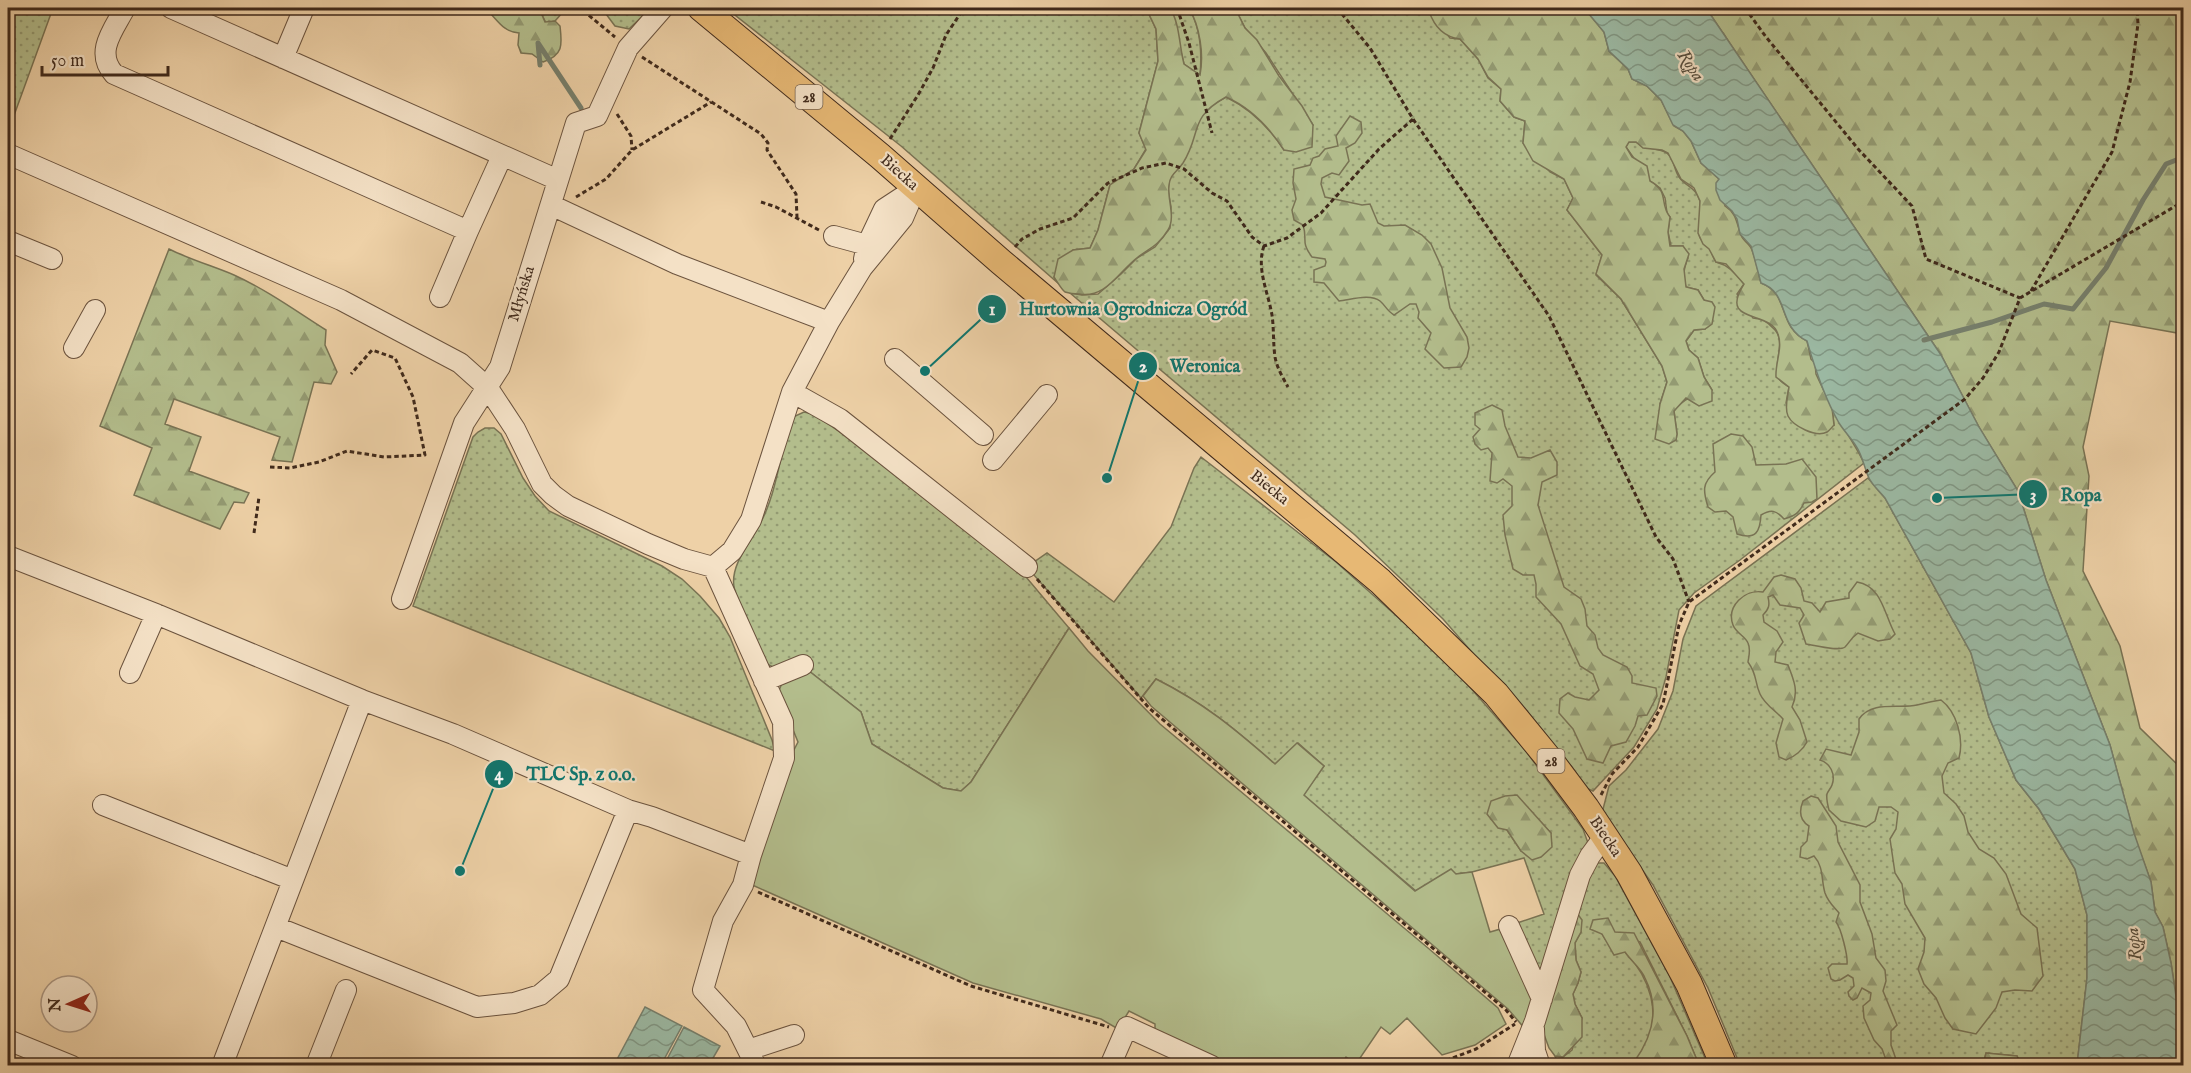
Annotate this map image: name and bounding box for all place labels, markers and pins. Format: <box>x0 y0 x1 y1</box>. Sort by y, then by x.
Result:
callout: Hurtownia Ogrodnicza Ogród <box>977 291 1259 327</box>
callout: Weronica <box>1128 348 1253 384</box>
callout: Ropa <box>2018 476 2113 512</box>
callout: TLC Sp. z o.o. <box>484 756 647 792</box>

